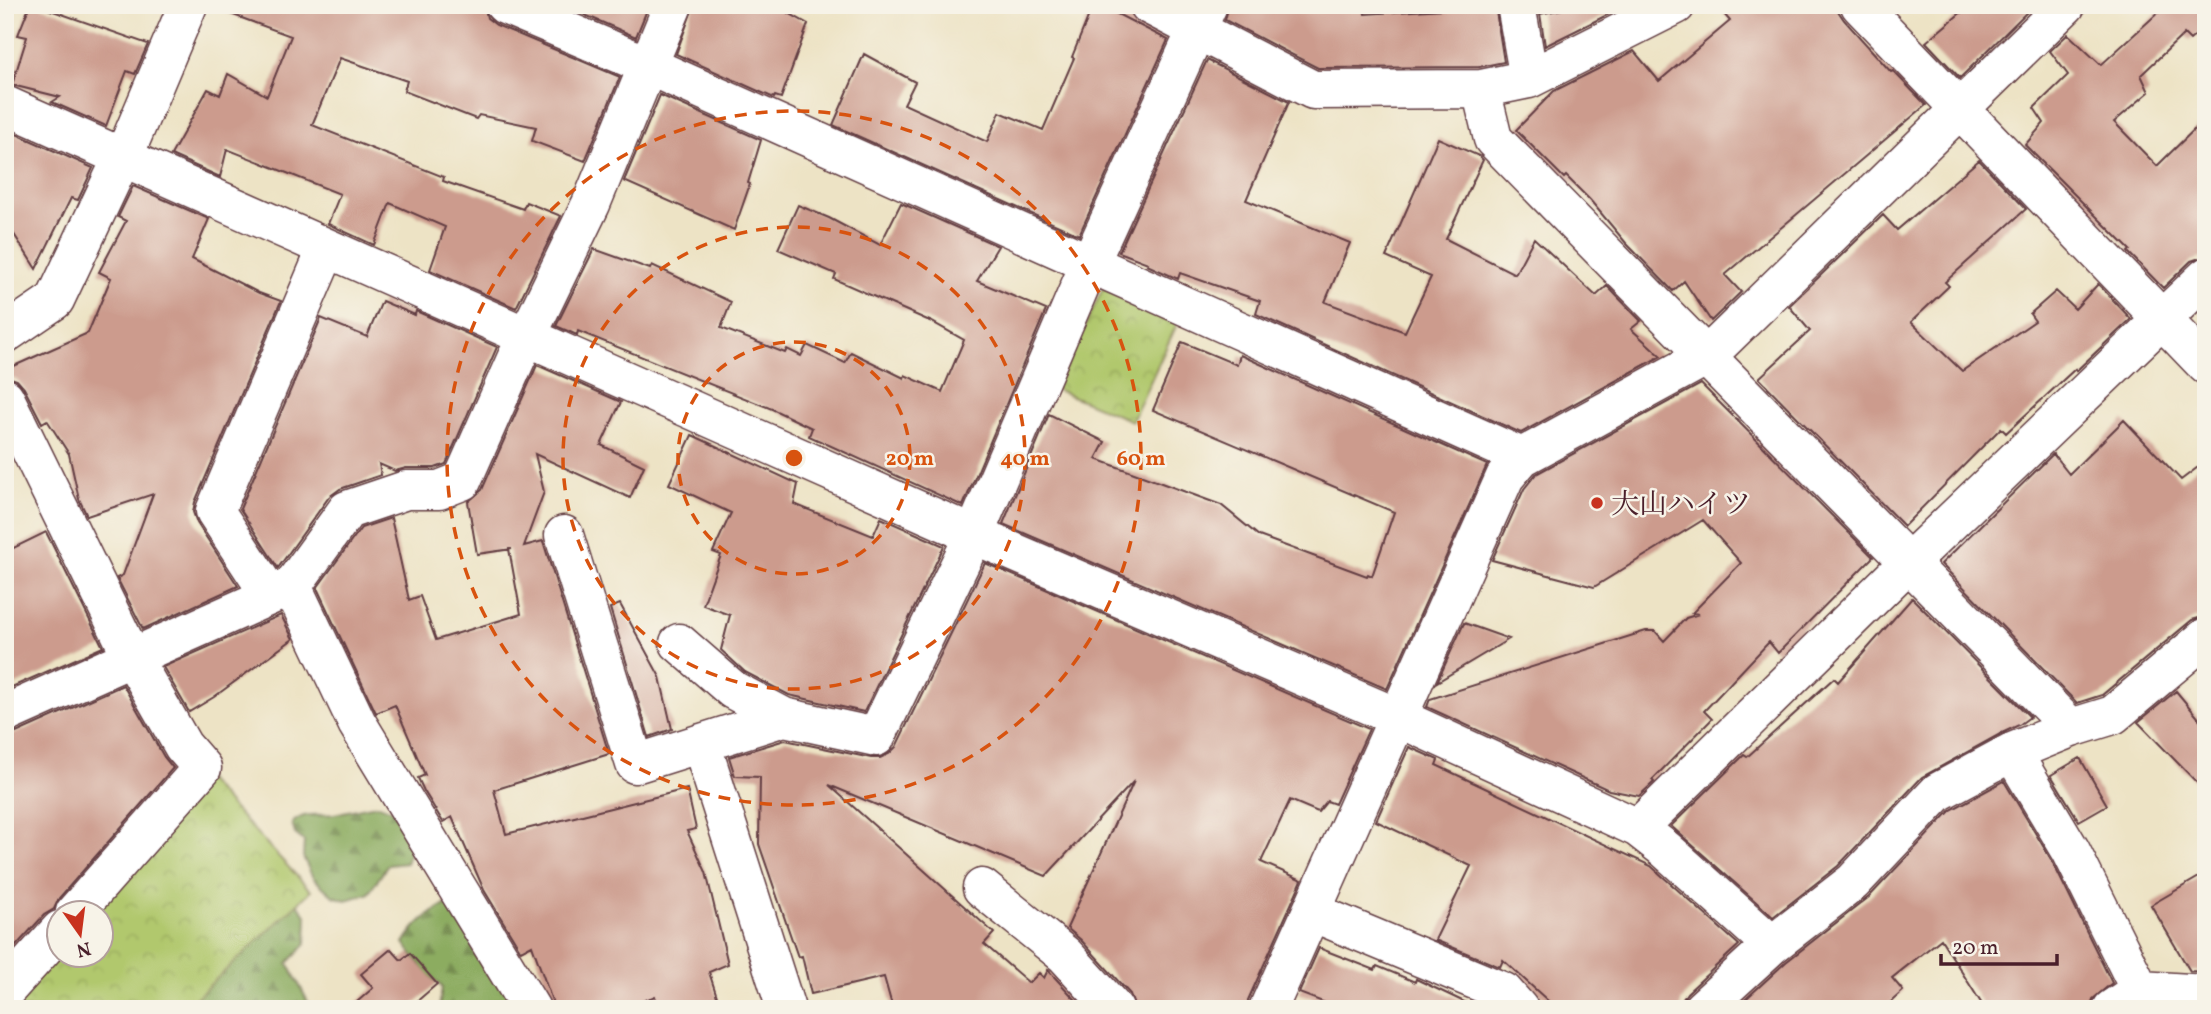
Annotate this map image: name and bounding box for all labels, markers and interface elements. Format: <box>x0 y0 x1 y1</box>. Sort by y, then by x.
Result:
text: 20 m <box>886 445 934 474</box>
text: 40 m <box>1000 445 1050 474</box>
text: 60 m <box>1117 445 1165 474</box>
centre of rings <box>782 446 806 470</box>
place label: 大山ハイツ <box>1611 486 1751 525</box>
marker: 大山ハイツ <box>1589 495 1605 511</box>
north arrow <box>46 898 116 968</box>
scale bar <box>1941 923 2057 967</box>
text: N <box>74 934 93 963</box>
text: 20 m <box>1952 934 1998 963</box>

